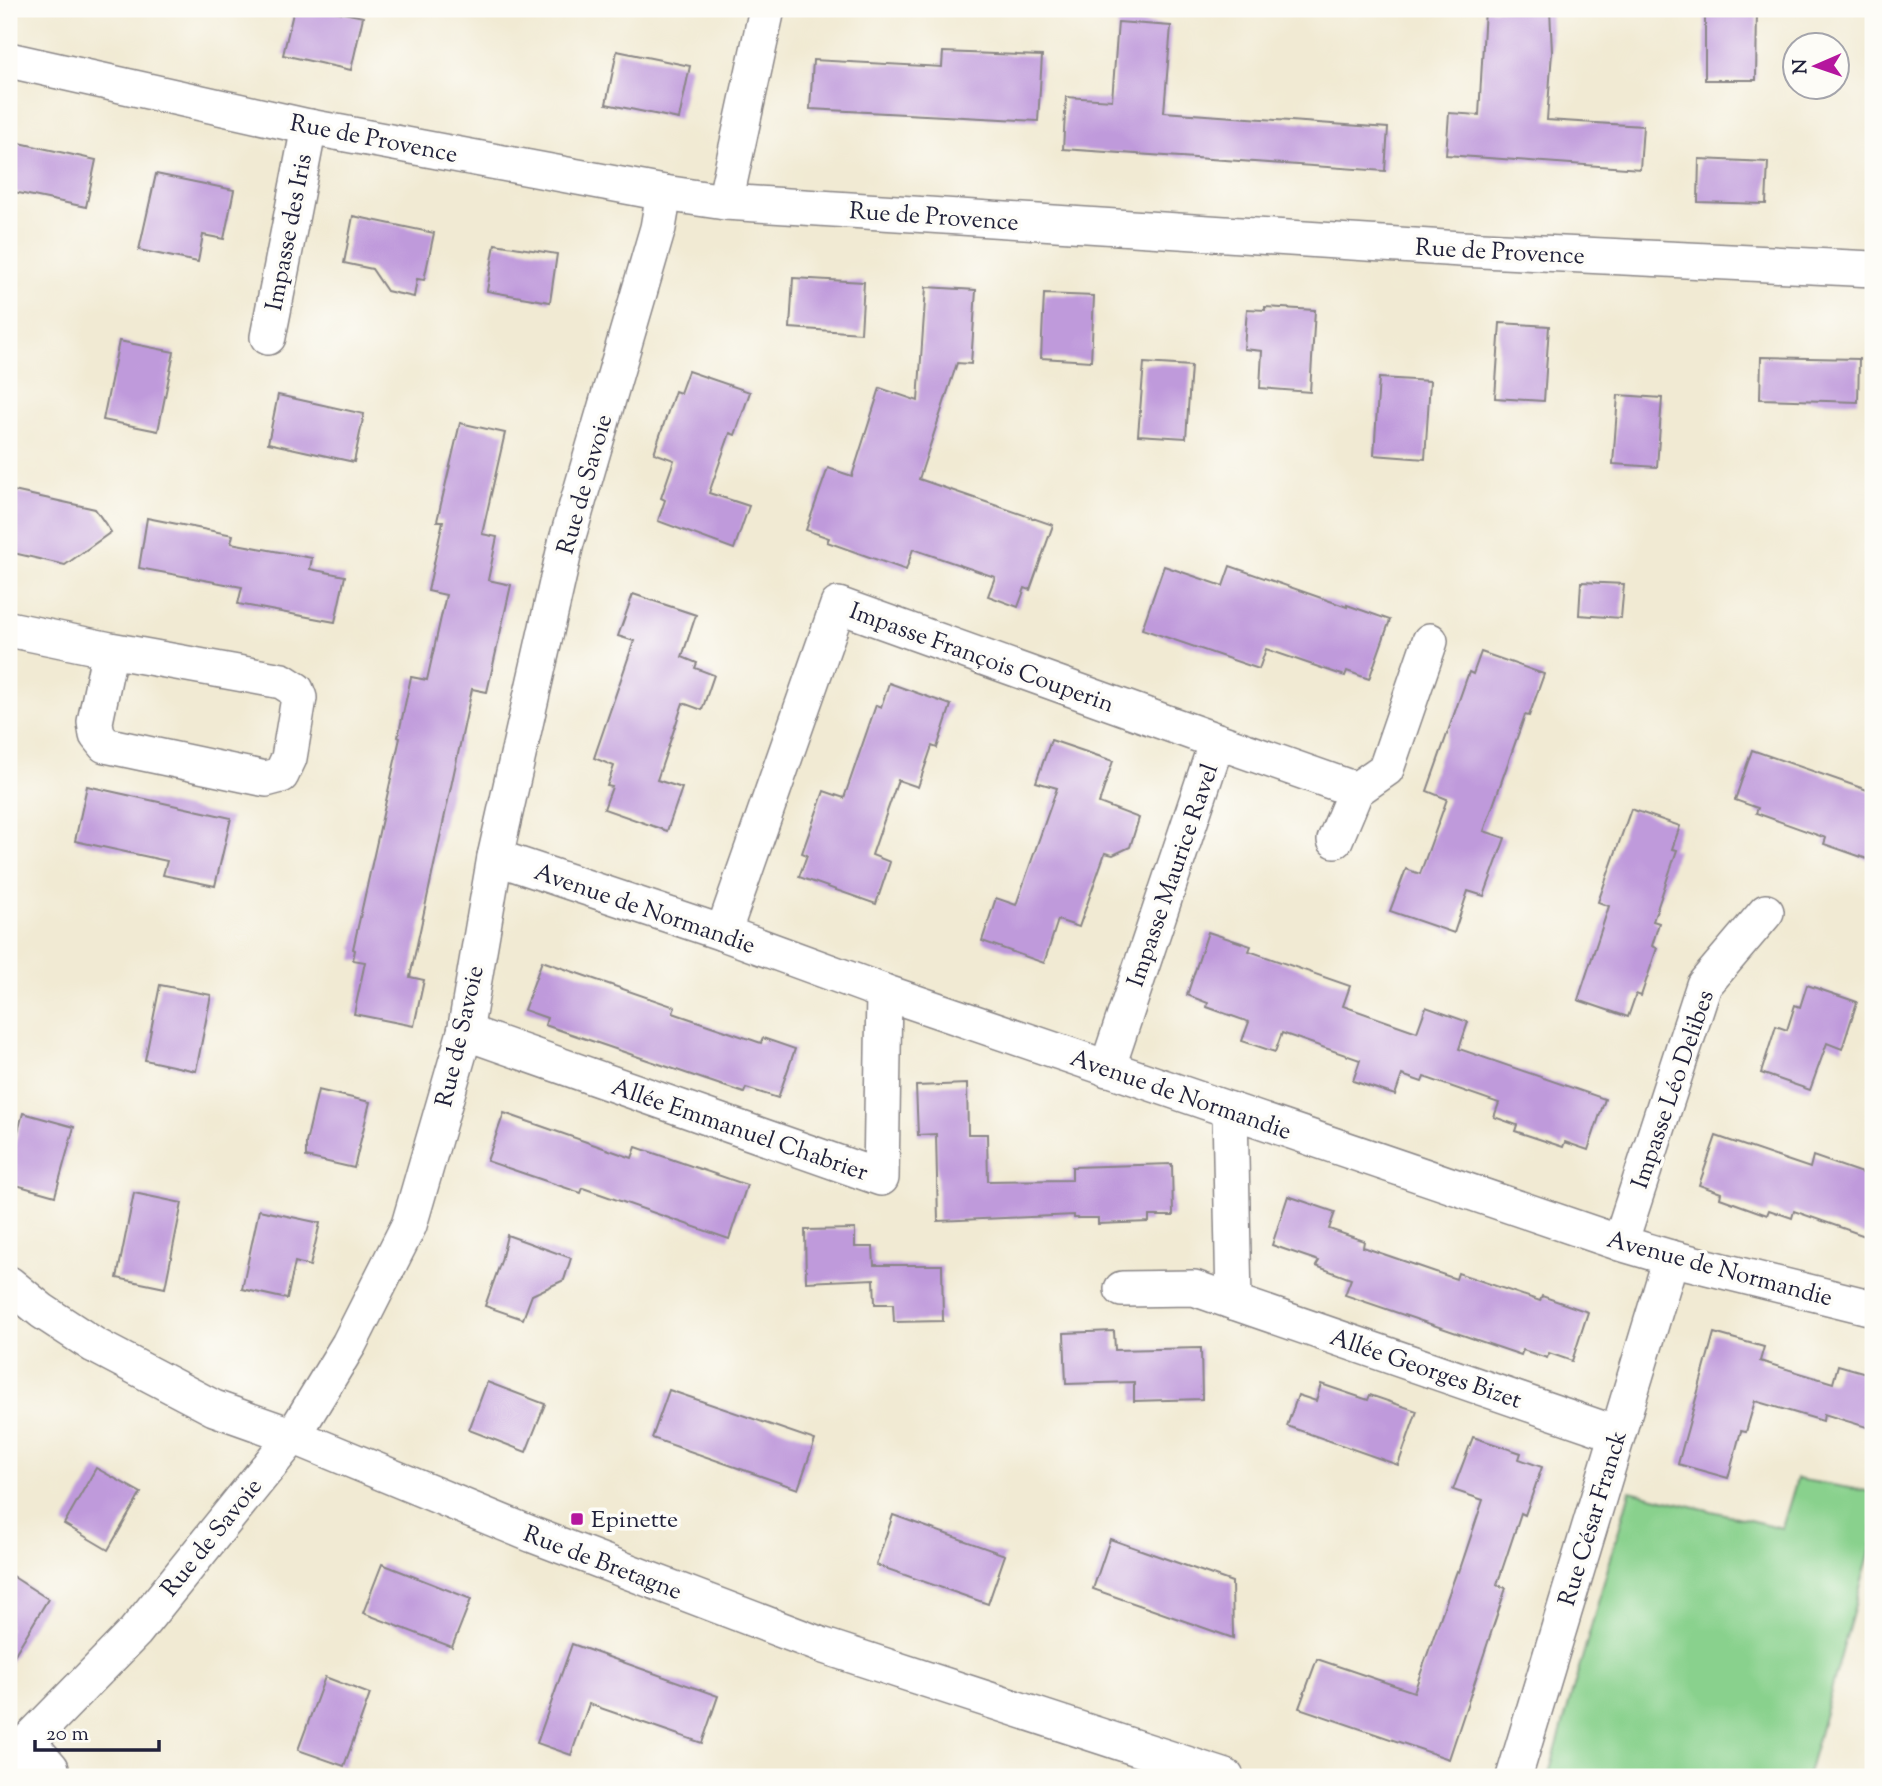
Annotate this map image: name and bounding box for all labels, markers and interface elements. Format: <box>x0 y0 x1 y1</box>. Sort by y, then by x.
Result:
north arrow <box>1780 32 1850 102</box>
text: N <box>1788 58 1815 75</box>
street label: Rue de Provence <box>287 107 460 173</box>
street label: Impasse des Iris <box>258 151 322 314</box>
street label: Rue de Provence <box>848 195 1020 241</box>
street label: Rue de Provence <box>1414 232 1586 274</box>
street label: Rue de Savoie <box>550 411 622 559</box>
street label: Impasse François Couperin <box>844 595 1118 723</box>
street label: Impasse Maurice Ravel <box>1120 759 1228 992</box>
street label: Avenue de Normandie <box>529 856 760 964</box>
street label: Rue de Savoie <box>428 962 494 1111</box>
street label: Impasse Léo Delibes <box>1624 986 1724 1194</box>
street label: Avenue de Normandie <box>1065 1042 1296 1150</box>
street label: Allée Emmanuel Chabrier <box>606 1071 872 1191</box>
street label: Avenue de Normandie <box>1603 1223 1836 1316</box>
street label: Allée Georges Bizet <box>1325 1321 1526 1419</box>
street label: Rue César Franck <box>1551 1427 1637 1610</box>
street label: Rue de Savoie <box>154 1472 271 1605</box>
place label: Epinette <box>591 1504 678 1538</box>
marker: Epinette <box>569 1511 585 1527</box>
street label: Rue de Bretagne <box>518 1518 686 1610</box>
scale bar <box>35 1709 159 1753</box>
text: 20 m <box>46 1720 89 1750</box>

